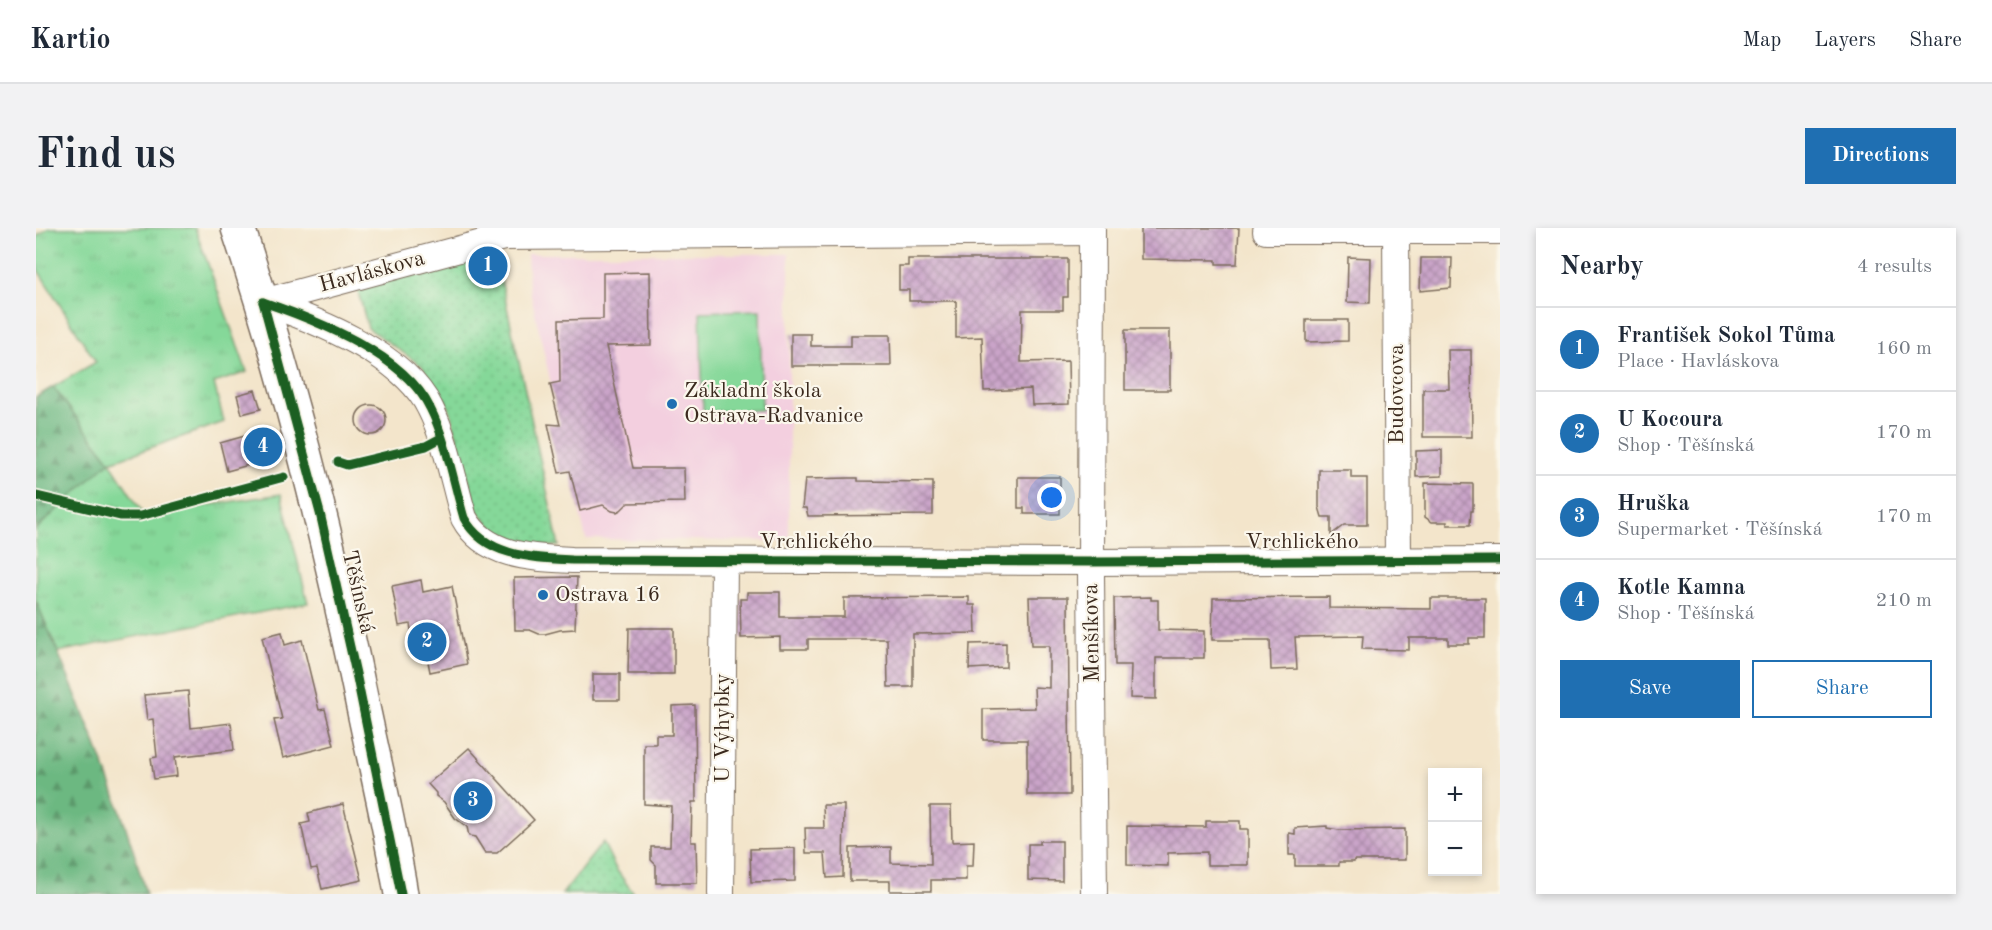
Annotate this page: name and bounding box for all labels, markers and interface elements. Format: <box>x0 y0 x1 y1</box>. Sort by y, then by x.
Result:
text: Kartio <box>30 27 111 55</box>
text: Map <box>1742 30 1781 51</box>
text: Layers <box>1814 30 1876 51</box>
text: Share <box>1909 30 1962 51</box>
button: Directions <box>1805 128 1956 184</box>
text: Find us <box>36 135 175 177</box>
pin: 1 <box>468 243 508 288</box>
street label: Havláskova <box>317 247 427 297</box>
text: Nearby <box>1560 254 1644 280</box>
text: 4 results <box>1857 257 1932 277</box>
text: František Sokol Tůma <box>1617 325 1835 347</box>
text: 1 <box>1574 339 1585 359</box>
text: 160 m <box>1876 339 1932 359</box>
street label: Budovcova <box>1386 344 1408 444</box>
text: Place · Havláskova <box>1617 352 1779 372</box>
place label: Základní škola Ostrava-Radvanice <box>684 380 863 427</box>
marker: Základní škola Ostrava-Radvanice <box>665 397 679 411</box>
text: U Kocoura <box>1617 409 1723 431</box>
text: 2 <box>1574 423 1585 443</box>
text: 170 m <box>1876 423 1932 443</box>
pin: 4 <box>244 424 282 470</box>
text: Shop · Těšínská <box>1617 436 1755 456</box>
your location <box>1037 483 1066 512</box>
text: Hruška <box>1617 493 1690 515</box>
text: 3 <box>1574 507 1585 527</box>
text: 170 m <box>1876 507 1932 527</box>
text: Supermarket · Těšínská <box>1617 520 1823 540</box>
street label: Vrchlického <box>759 531 873 553</box>
street label: Vrchlického <box>1245 531 1359 553</box>
street label: Těšínská <box>338 548 378 636</box>
text: Kotle Kamna <box>1617 577 1745 599</box>
street label: Menšíkova <box>1080 583 1104 683</box>
place label: Ostrava 16 <box>555 584 660 606</box>
marker: Ostrava 16 <box>536 588 550 602</box>
text: 4 <box>1574 591 1585 611</box>
text: 210 m <box>1876 591 1932 611</box>
text: Shop · Těšínská <box>1617 604 1755 624</box>
pin: 2 <box>408 620 446 664</box>
button: Save <box>1560 660 1740 718</box>
button: Share <box>1752 660 1932 718</box>
street label: U Výhybky <box>712 673 734 783</box>
map controls <box>1428 768 1482 876</box>
button: + <box>1428 768 1482 822</box>
pin: 3 <box>454 778 492 824</box>
button: − <box>1428 822 1482 876</box>

